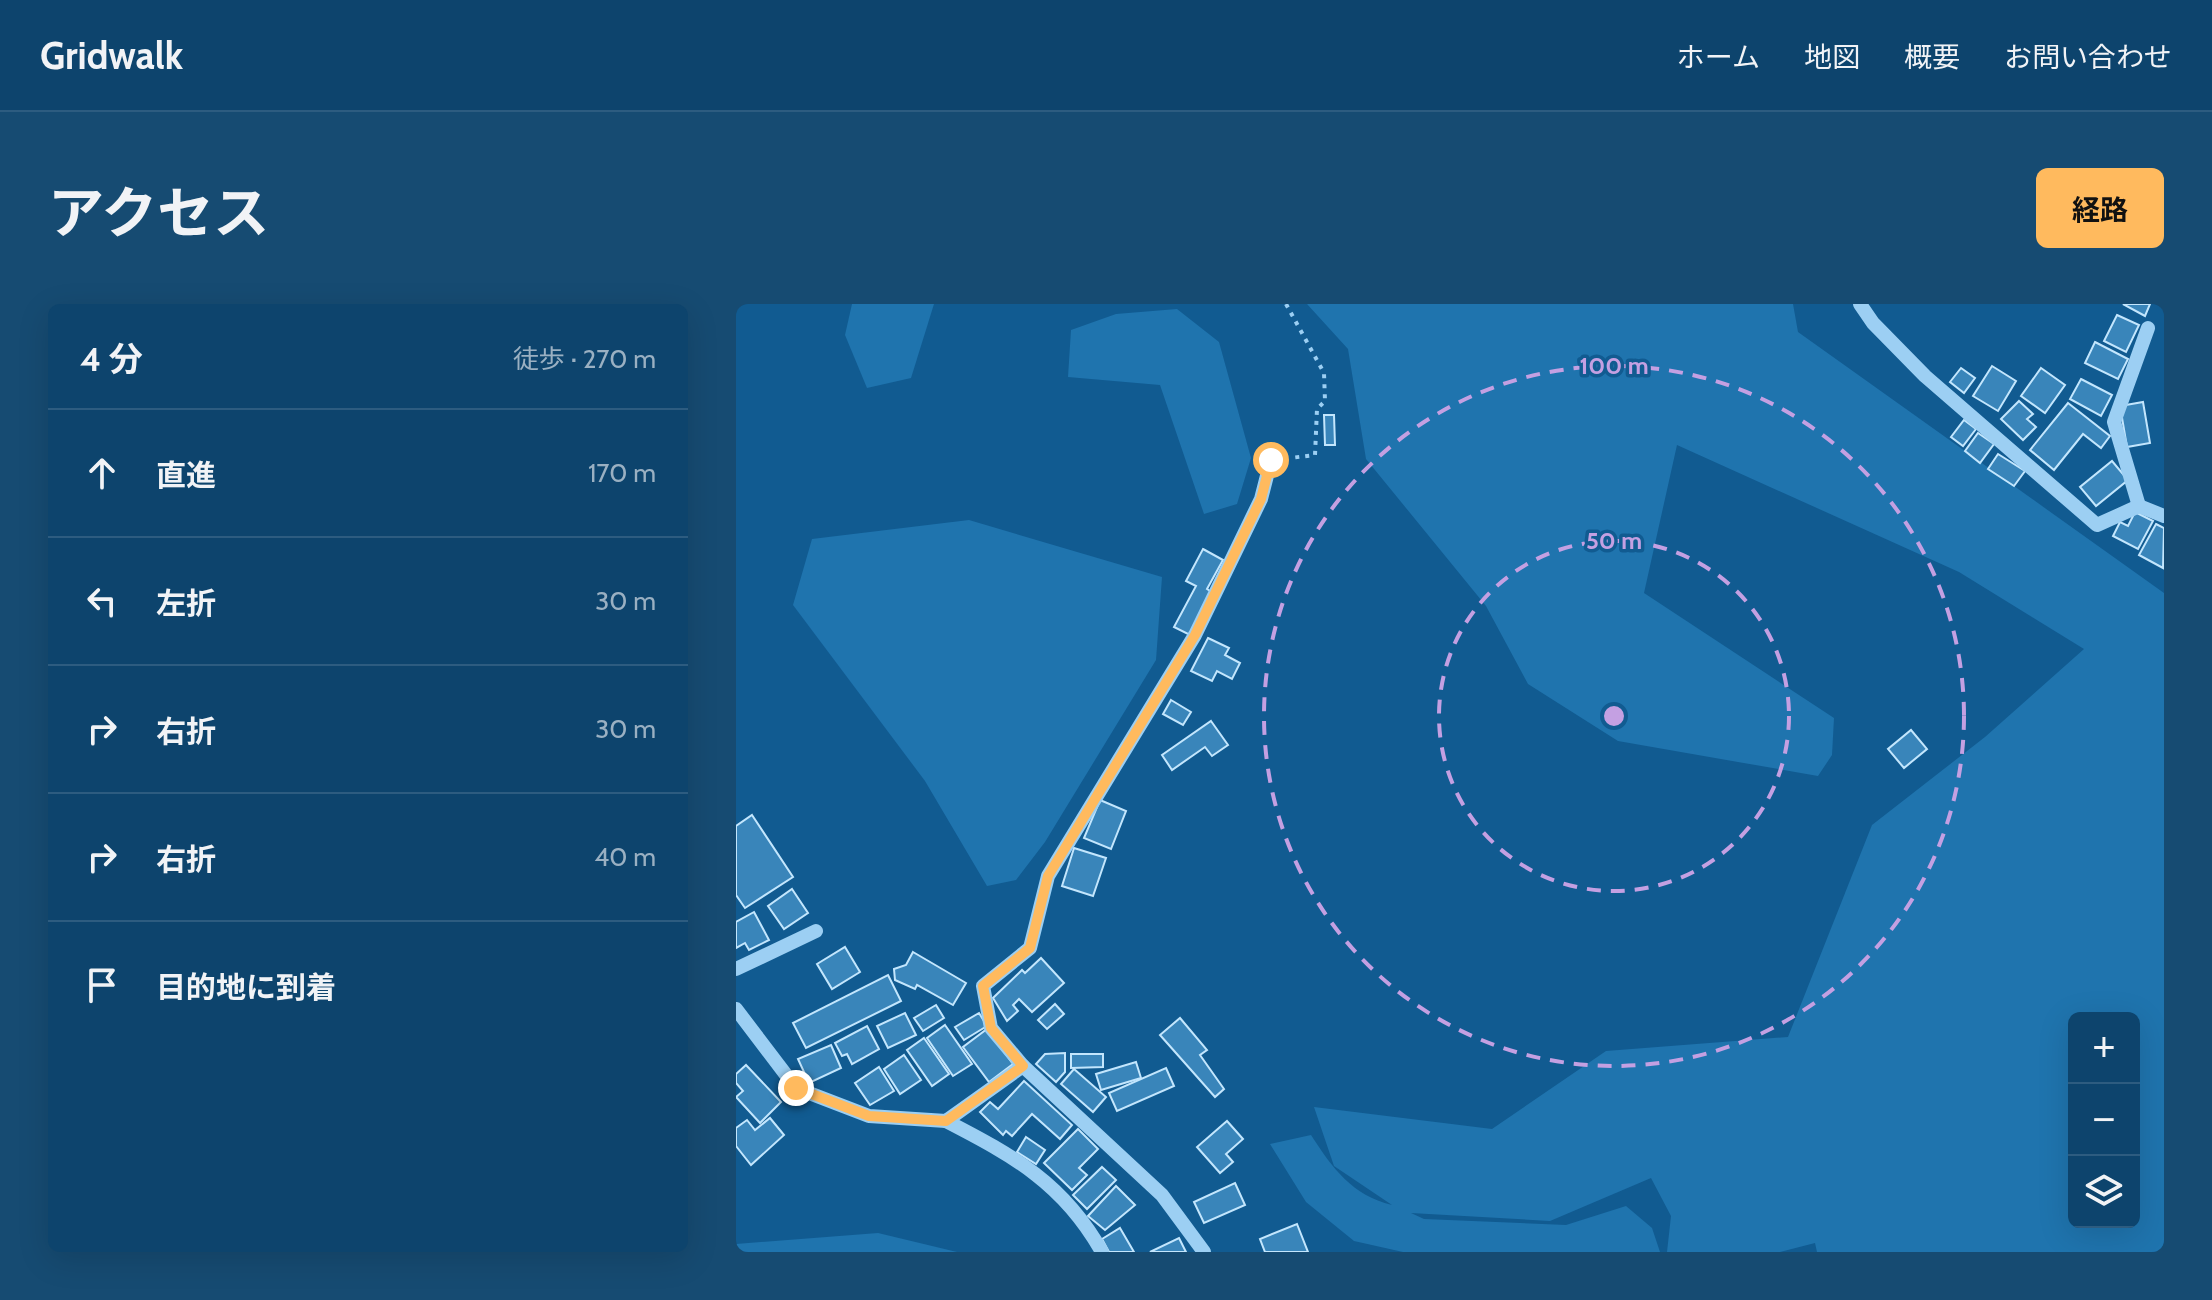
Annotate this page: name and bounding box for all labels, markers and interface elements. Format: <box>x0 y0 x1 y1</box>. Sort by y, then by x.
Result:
text: Gridwalk <box>40 32 183 79</box>
text: ホーム <box>1677 40 1760 74</box>
text: 地図 <box>1804 40 1860 74</box>
text: 概要 <box>1904 40 1960 74</box>
text: お問い合わせ <box>2004 40 2172 74</box>
button: 経路 <box>2036 168 2164 248</box>
text: アクセス <box>48 179 269 247</box>
text: 4 分 <box>80 338 143 380</box>
text: 徒歩 · 270 m <box>513 343 656 375</box>
text: 100 m <box>1579 351 1649 380</box>
route start <box>1253 442 1289 478</box>
icon: ahead <box>80 451 124 495</box>
text: 直進 <box>156 457 216 494</box>
text: 170 m <box>588 457 656 489</box>
text: 50 m <box>1586 526 1642 555</box>
icon: left <box>80 579 124 623</box>
text: 左折 <box>156 585 216 622</box>
text: 30 m <box>595 585 656 617</box>
centre of rings <box>1600 702 1628 730</box>
icon: right <box>80 707 124 751</box>
text: 右折 <box>156 713 216 750</box>
text: 30 m <box>595 713 656 745</box>
icon: right <box>80 835 124 879</box>
text: 右折 <box>156 841 216 878</box>
text: 40 m <box>594 841 656 873</box>
icon: arrive <box>80 963 124 1007</box>
text: 目的地に到着 <box>156 969 336 1006</box>
map controls <box>2068 1012 2140 1228</box>
button: + <box>2068 1012 2140 1084</box>
route end <box>778 1070 814 1106</box>
button: − <box>2068 1084 2140 1156</box>
button: layers <box>2068 1156 2140 1228</box>

